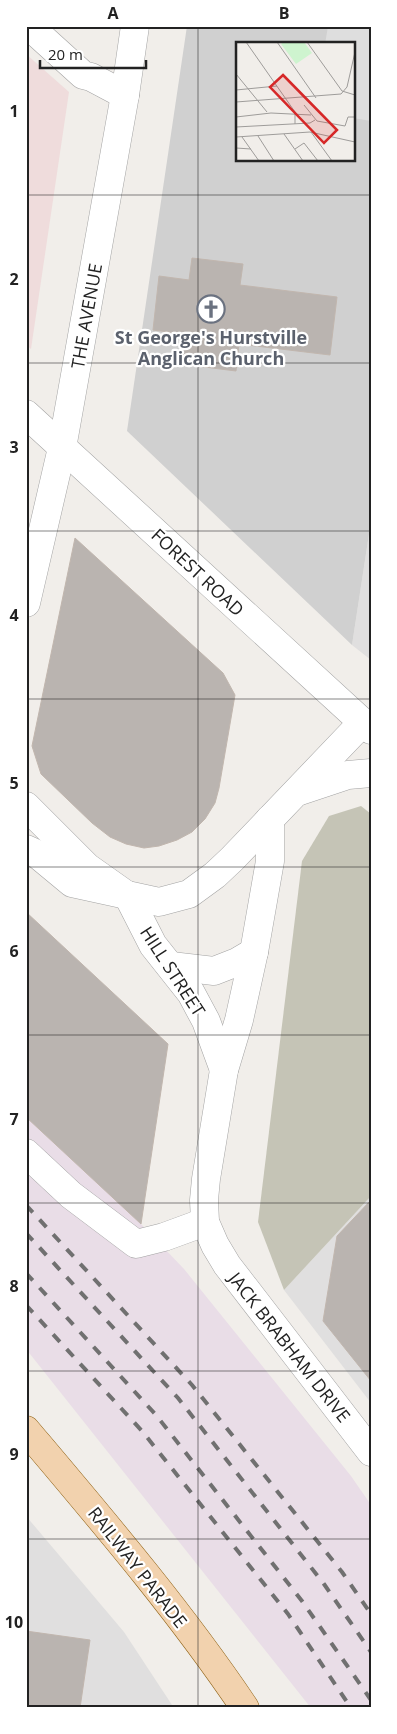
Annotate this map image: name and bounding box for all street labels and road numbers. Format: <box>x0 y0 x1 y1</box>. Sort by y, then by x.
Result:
street label: THE AVENUE <box>65 261 107 371</box>
street label: FOREST ROAD <box>147 523 249 621</box>
street label: HILL STREET <box>135 921 211 1021</box>
street label: JACK BRABHAM DRIVE <box>223 1265 356 1427</box>
street label: RAILWAY PARADE <box>83 1502 193 1632</box>

